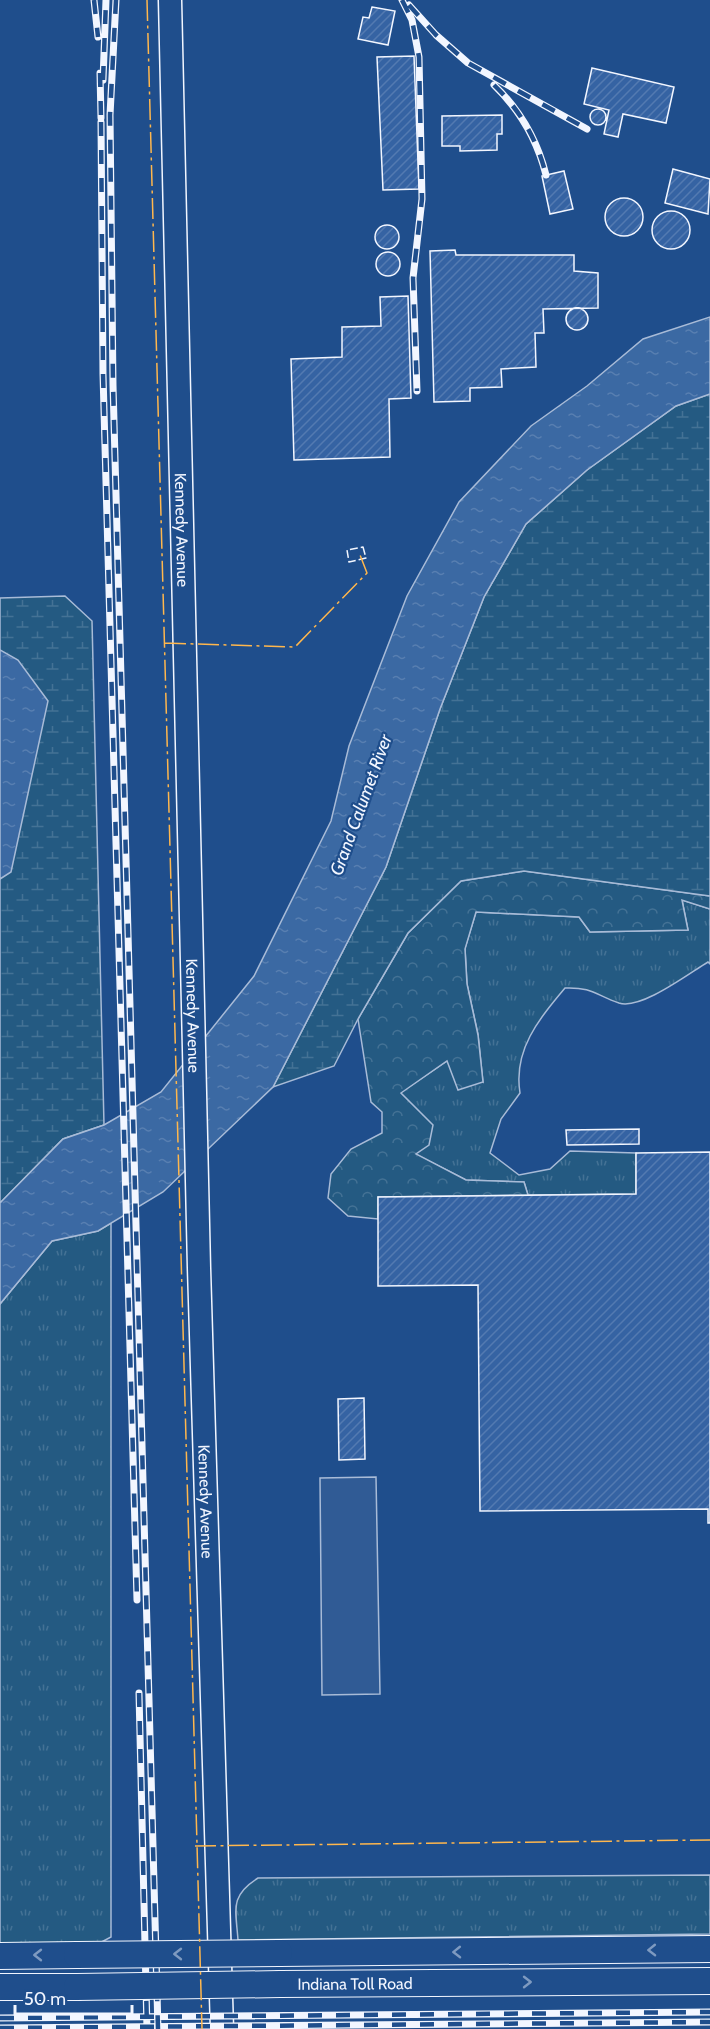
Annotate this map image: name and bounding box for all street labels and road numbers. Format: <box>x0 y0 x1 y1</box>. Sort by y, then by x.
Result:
street label: Kennedy Avenue <box>171 473 193 587</box>
street label: Kennedy Avenue <box>182 958 204 1073</box>
street label: Kennedy Avenue <box>195 1444 217 1559</box>
street label: Indiana Toll Road <box>297 1974 413 1993</box>

